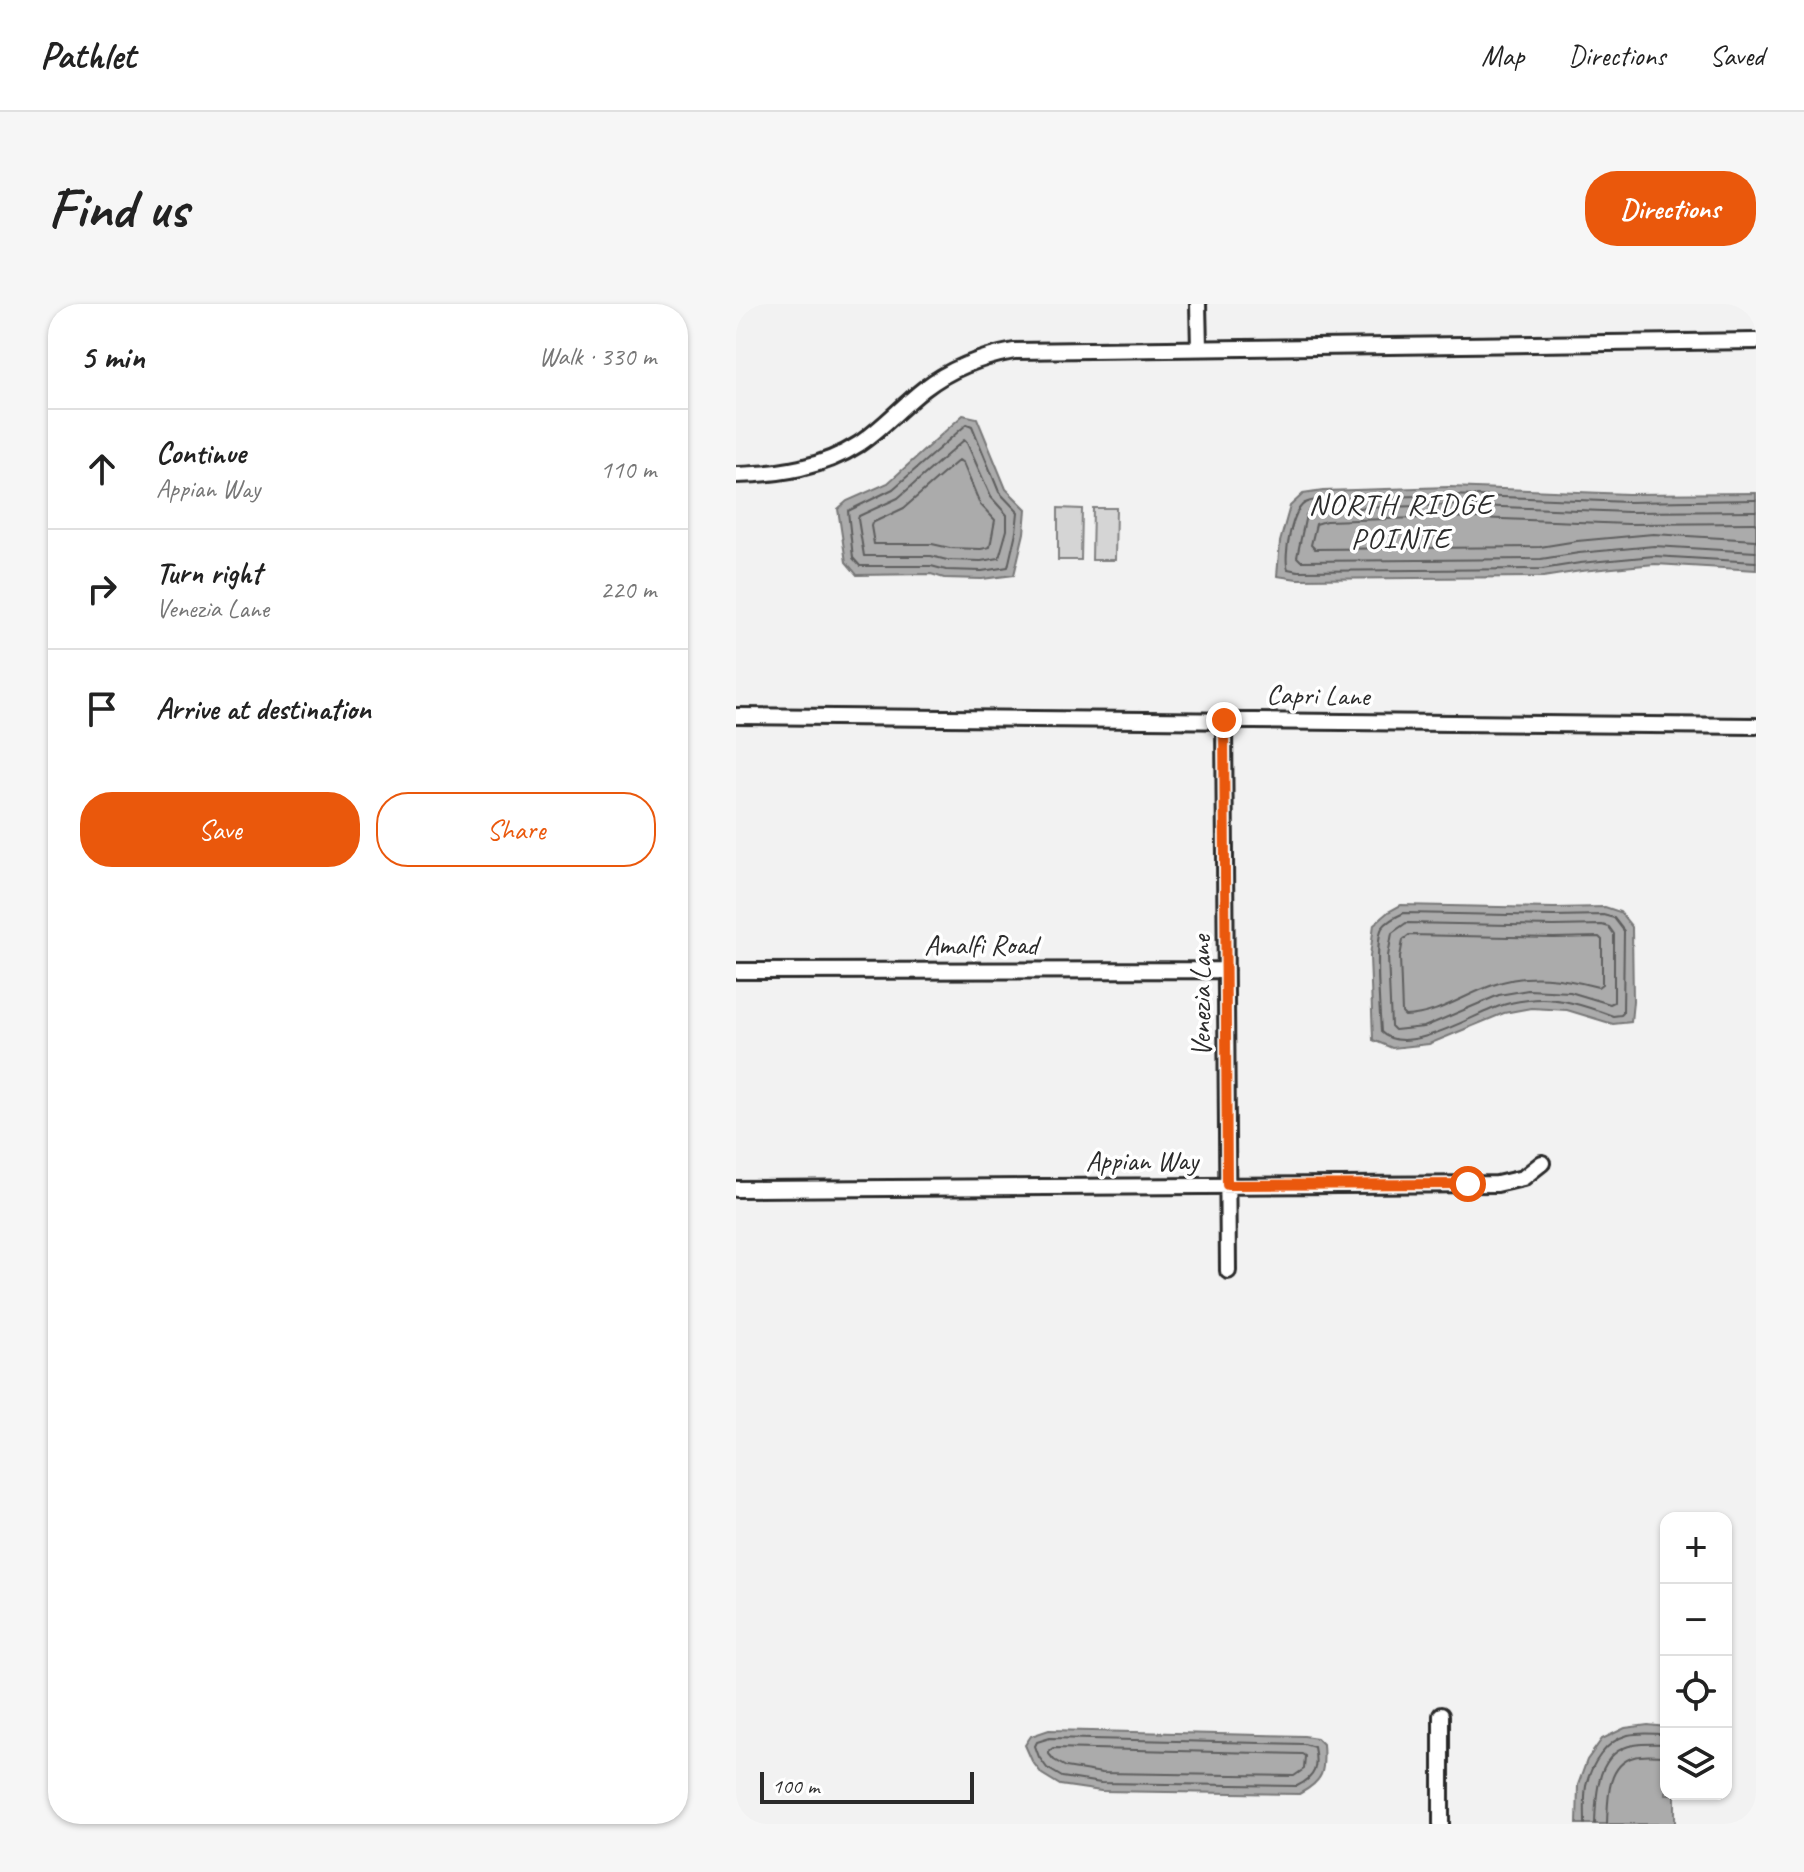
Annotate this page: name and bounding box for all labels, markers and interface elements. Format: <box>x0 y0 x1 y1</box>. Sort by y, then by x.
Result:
text: Pathlet <box>40 32 135 79</box>
text: Map <box>1481 38 1524 73</box>
text: Directions <box>1568 38 1666 73</box>
text: Saved <box>1710 38 1764 73</box>
button: Directions <box>1585 171 1756 246</box>
text: Find us <box>48 173 188 244</box>
text: 5 min <box>80 335 145 378</box>
text: Walk · 330 m <box>539 340 656 373</box>
text: Continue <box>156 434 246 472</box>
icon: ahead <box>80 447 124 491</box>
text: 110 m <box>600 453 656 486</box>
text: Appian Way <box>156 472 260 505</box>
district label: NORTH RIDGE POINTE <box>1308 485 1496 557</box>
text: Turn right <box>156 554 261 592</box>
icon: right <box>80 567 124 611</box>
text: 220 m <box>600 573 656 606</box>
text: Venezia Lane <box>156 592 269 625</box>
street label: Capri Lane <box>1266 677 1372 713</box>
icon: arrive <box>80 687 124 731</box>
text: Arrive at destination <box>156 690 371 728</box>
route end <box>1206 702 1242 738</box>
button: Save <box>80 792 360 867</box>
button: Share <box>376 792 656 867</box>
street label: Amalfi Road <box>924 927 1042 962</box>
street label: Venezia Lane <box>1183 933 1218 1057</box>
street label: Appian Way <box>1086 1143 1201 1178</box>
route start <box>1450 1166 1486 1202</box>
map controls <box>1660 1512 1732 1800</box>
button: + <box>1660 1512 1732 1584</box>
button: − <box>1660 1584 1732 1656</box>
button: locate <box>1660 1656 1732 1728</box>
button: layers <box>1660 1728 1732 1800</box>
scale bar <box>760 1768 974 1804</box>
text: 100 m <box>772 1772 819 1800</box>

